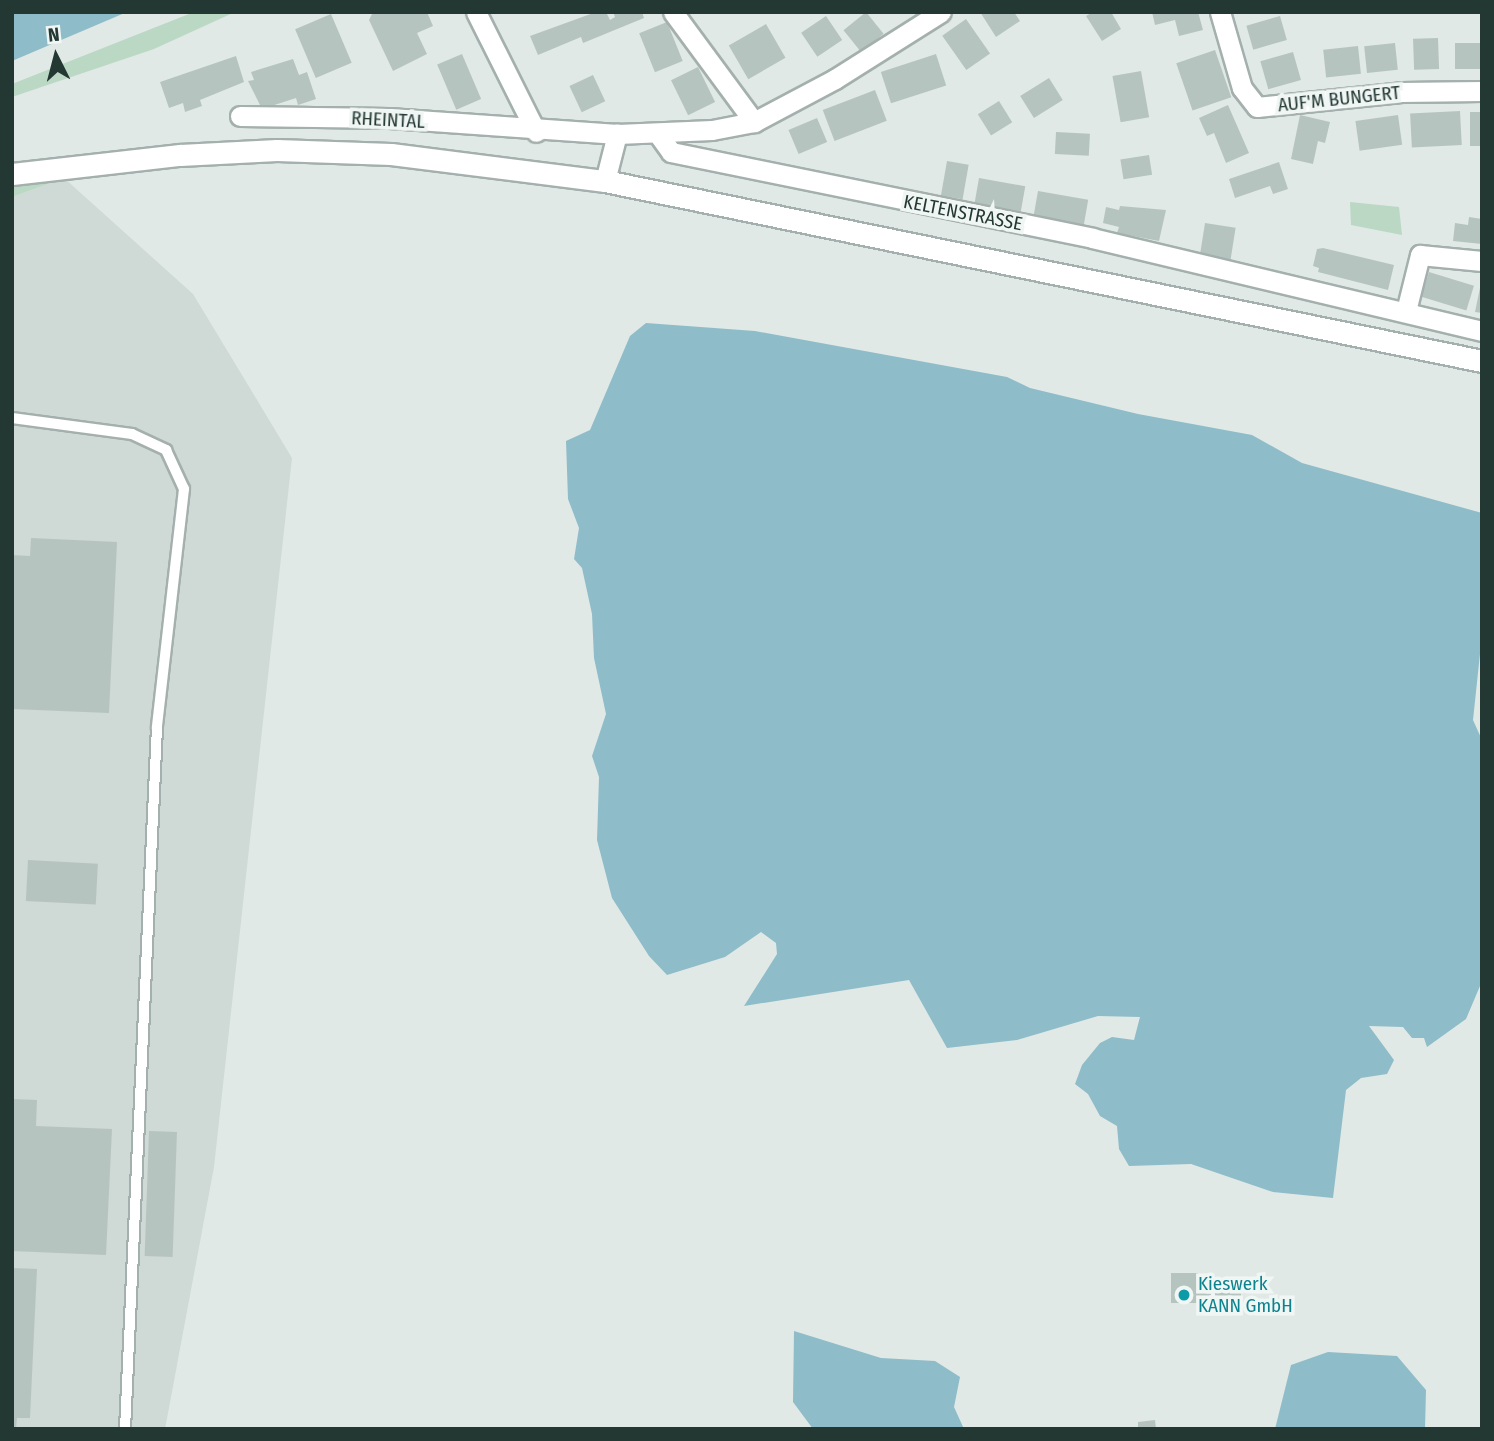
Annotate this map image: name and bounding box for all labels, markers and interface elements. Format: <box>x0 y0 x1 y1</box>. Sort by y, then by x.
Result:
north arrow <box>21 21 91 91</box>
text: N <box>47 23 61 47</box>
street label: AUF'M BUNGERT <box>1277 81 1401 117</box>
street label: RHEINTAL <box>351 107 425 133</box>
street label: KELTENSTRASSE <box>902 190 1024 236</box>
place label: Kieswerk KANN GmbH <box>1198 1273 1293 1317</box>
marker: Kieswerk KANN GmbH <box>1176 1287 1192 1303</box>

